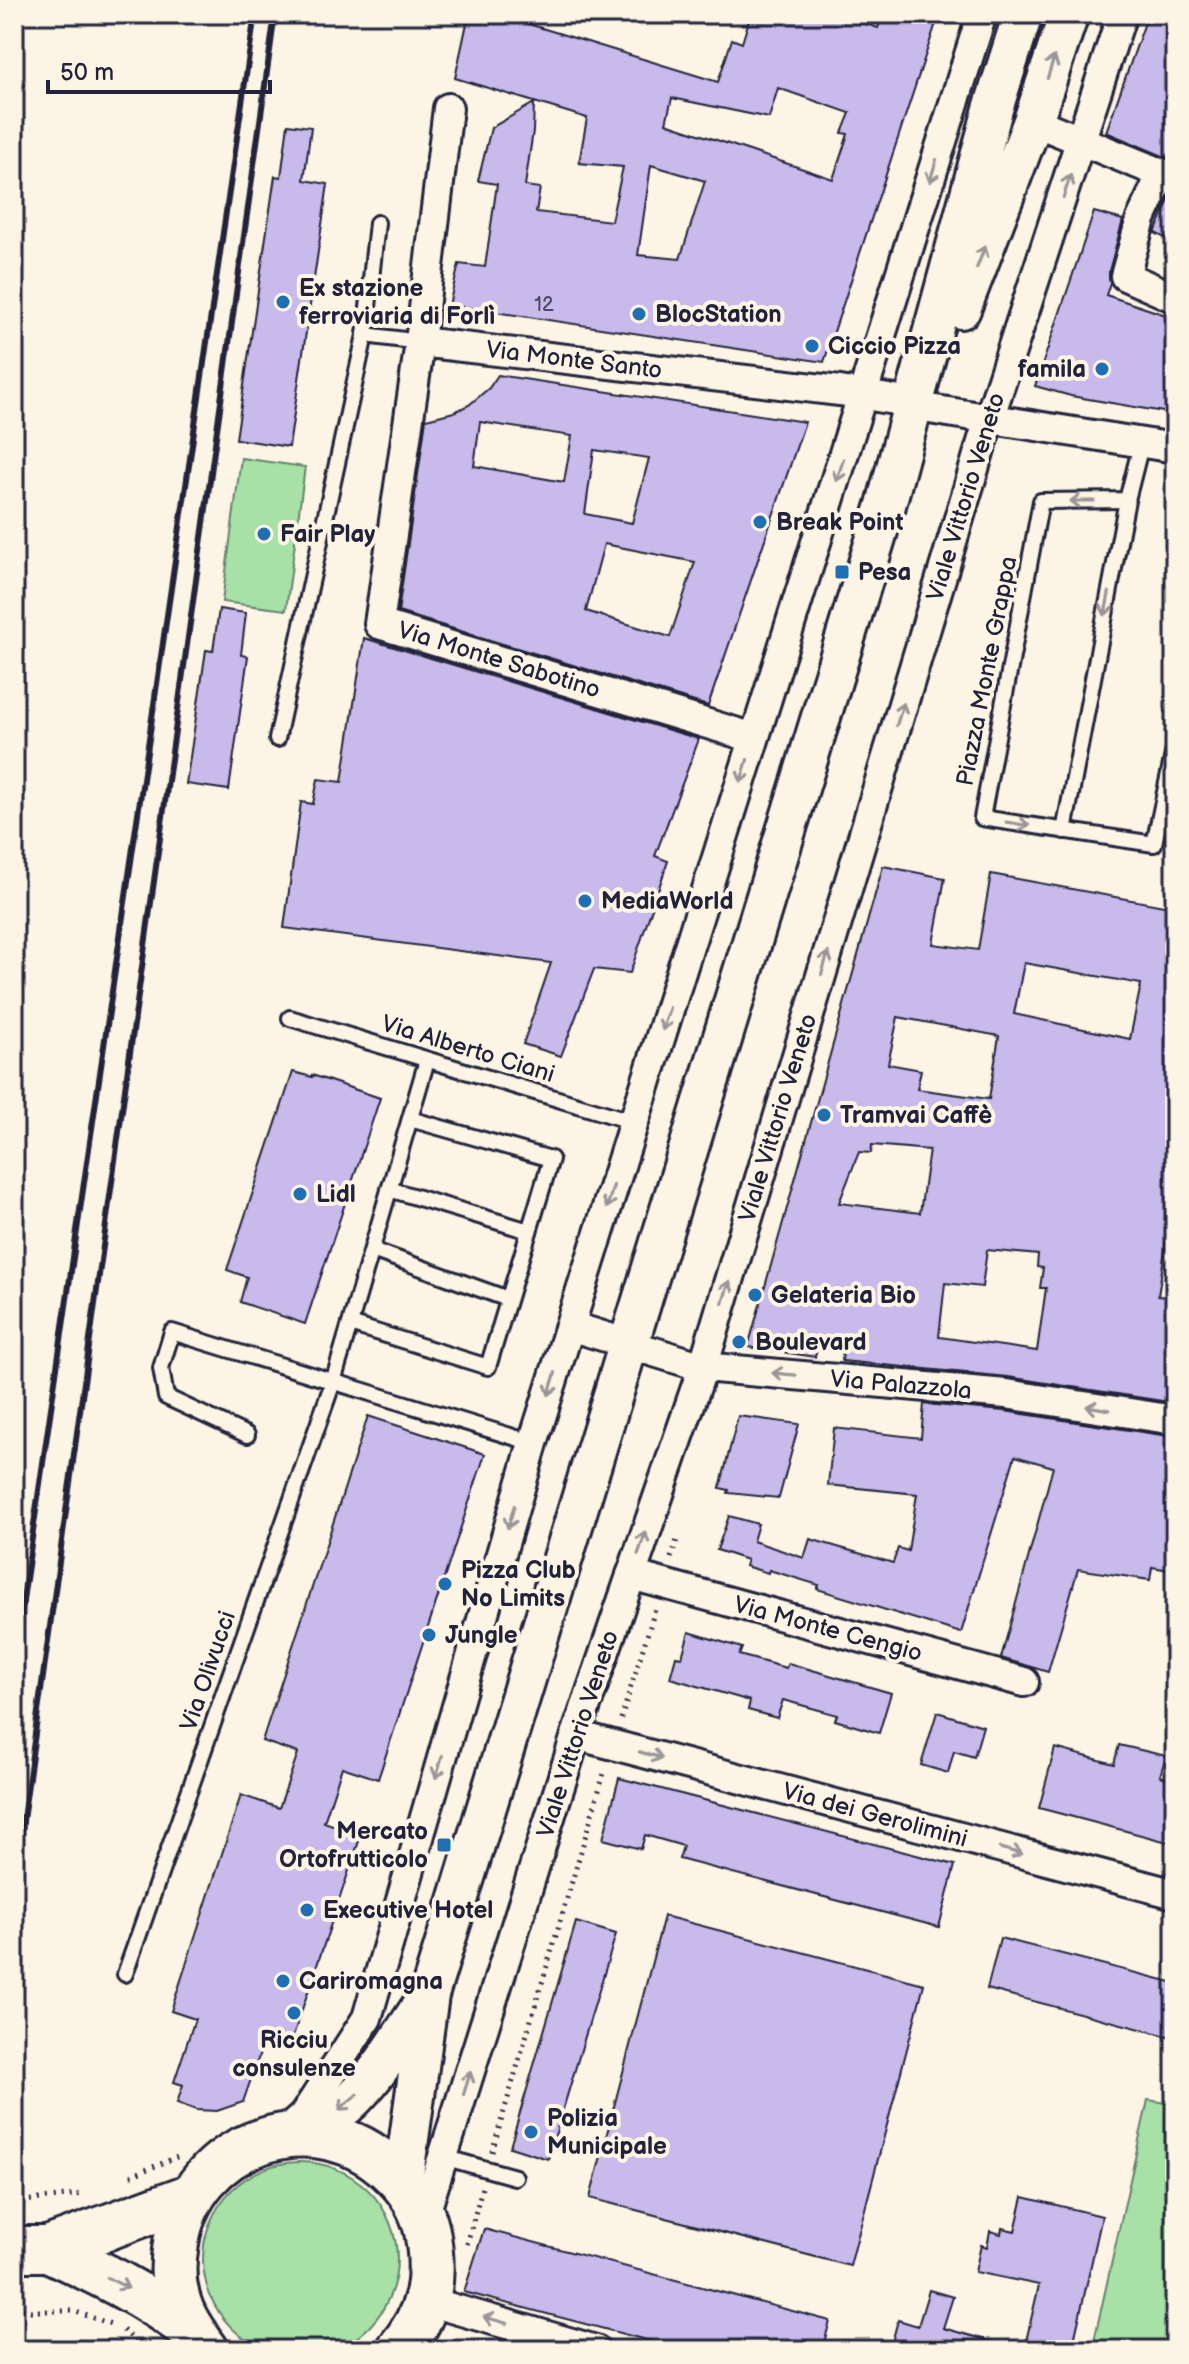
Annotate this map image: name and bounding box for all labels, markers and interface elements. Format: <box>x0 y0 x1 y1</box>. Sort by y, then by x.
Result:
scale bar <box>48 44 270 94</box>
one-way arrow <box>1044 55 1059 81</box>
text: 50 m <box>60 58 114 87</box>
one-way arrow <box>925 157 940 183</box>
one-way arrow <box>1060 174 1075 199</box>
one-way arrow <box>975 245 989 270</box>
place label: Ex stazione ferroviaria di Forlì <box>299 274 495 331</box>
marker: Ex stazione ferroviaria di Forlì <box>274 293 292 311</box>
house number: 12 <box>534 293 554 317</box>
place label: BlocStation <box>655 300 782 329</box>
marker: BlocStation <box>630 305 648 323</box>
place label: Ciccio Pizza <box>828 332 961 361</box>
street label: Via Monte Santo <box>484 335 664 385</box>
marker: Ciccio Pizza <box>803 337 821 355</box>
place label: famila <box>1018 355 1086 384</box>
marker: famila <box>1093 360 1111 378</box>
street label: Viale Vittorio Veneto <box>921 389 1011 605</box>
one-way arrow <box>832 457 847 482</box>
one-way arrow <box>1069 493 1096 508</box>
place label: Break Point <box>776 508 903 537</box>
marker: Break Point <box>751 513 769 531</box>
place label: Fair Play <box>280 520 375 549</box>
marker: Fair Play <box>255 525 273 543</box>
street label: Piazza Monte Grappa <box>950 554 1024 788</box>
place label: Pesa <box>858 558 911 587</box>
marker: Pesa <box>833 563 851 581</box>
one-way arrow <box>1099 591 1114 617</box>
street label: Via Monte Sabotino <box>394 615 604 705</box>
one-way arrow <box>893 702 908 728</box>
one-way arrow <box>736 757 751 783</box>
one-way arrow <box>1005 817 1030 832</box>
place label: MediaWorld <box>601 887 733 916</box>
marker: MediaWorld <box>576 892 594 910</box>
one-way arrow <box>819 951 833 976</box>
one-way arrow <box>658 1005 673 1031</box>
street label: Via Alberto Ciani <box>378 1009 558 1089</box>
street label: Viale Vittorio Veneto <box>733 1010 823 1226</box>
place label: Tramvai Caffè <box>840 1101 992 1130</box>
marker: Tramvai Caffè <box>815 1106 833 1124</box>
place label: Lidl <box>316 1180 356 1209</box>
one-way arrow <box>602 1184 617 1209</box>
marker: Lidl <box>291 1185 309 1203</box>
one-way arrow <box>719 1280 734 1306</box>
place label: Gelateria Bio <box>771 1281 916 1310</box>
marker: Gelateria Bio <box>746 1286 764 1304</box>
place label: Boulevard <box>755 1328 867 1357</box>
marker: Boulevard <box>730 1333 748 1351</box>
street label: Via Palazzola <box>829 1364 973 1406</box>
one-way arrow <box>771 1367 798 1382</box>
one-way arrow <box>544 1371 559 1397</box>
one-way arrow <box>1086 1400 1111 1415</box>
one-way arrow <box>503 1504 518 1530</box>
one-way arrow <box>636 1530 651 1555</box>
place label: Pizza Club No Limits <box>461 1556 576 1613</box>
marker: Pizza Club No Limits <box>436 1575 454 1593</box>
street label: Via Monte Cengio <box>731 1590 925 1668</box>
street label: Via Olivucci <box>174 1607 242 1735</box>
place label: Jungle <box>445 1621 518 1650</box>
marker: Jungle <box>420 1626 438 1644</box>
street label: Viale Vittorio Veneto <box>531 1627 625 1841</box>
one-way arrow <box>638 1748 664 1763</box>
one-way arrow <box>431 1754 446 1780</box>
street label: Via dei Gerolimini <box>779 1776 971 1854</box>
place label: Mercato Ortofrutticolo <box>279 1817 428 1874</box>
marker: Mercato Ortofrutticolo <box>435 1836 453 1854</box>
one-way arrow <box>997 1844 1023 1859</box>
place label: Executive Hotel <box>323 1896 493 1925</box>
marker: Executive Hotel <box>298 1901 316 1919</box>
place label: Cariromagna <box>299 1967 443 1996</box>
marker: Cariromagna <box>274 1972 292 1990</box>
marker: Ricciu consulenze <box>285 2004 303 2022</box>
place label: Ricciu consulenze <box>232 2026 356 2083</box>
one-way arrow <box>461 2071 475 2096</box>
one-way arrow <box>339 2093 359 2111</box>
place label: Polizia Municipale <box>547 2104 667 2161</box>
marker: Polizia Municipale <box>522 2123 540 2141</box>
one-way arrow <box>106 2275 130 2291</box>
one-way arrow <box>482 2312 508 2327</box>

